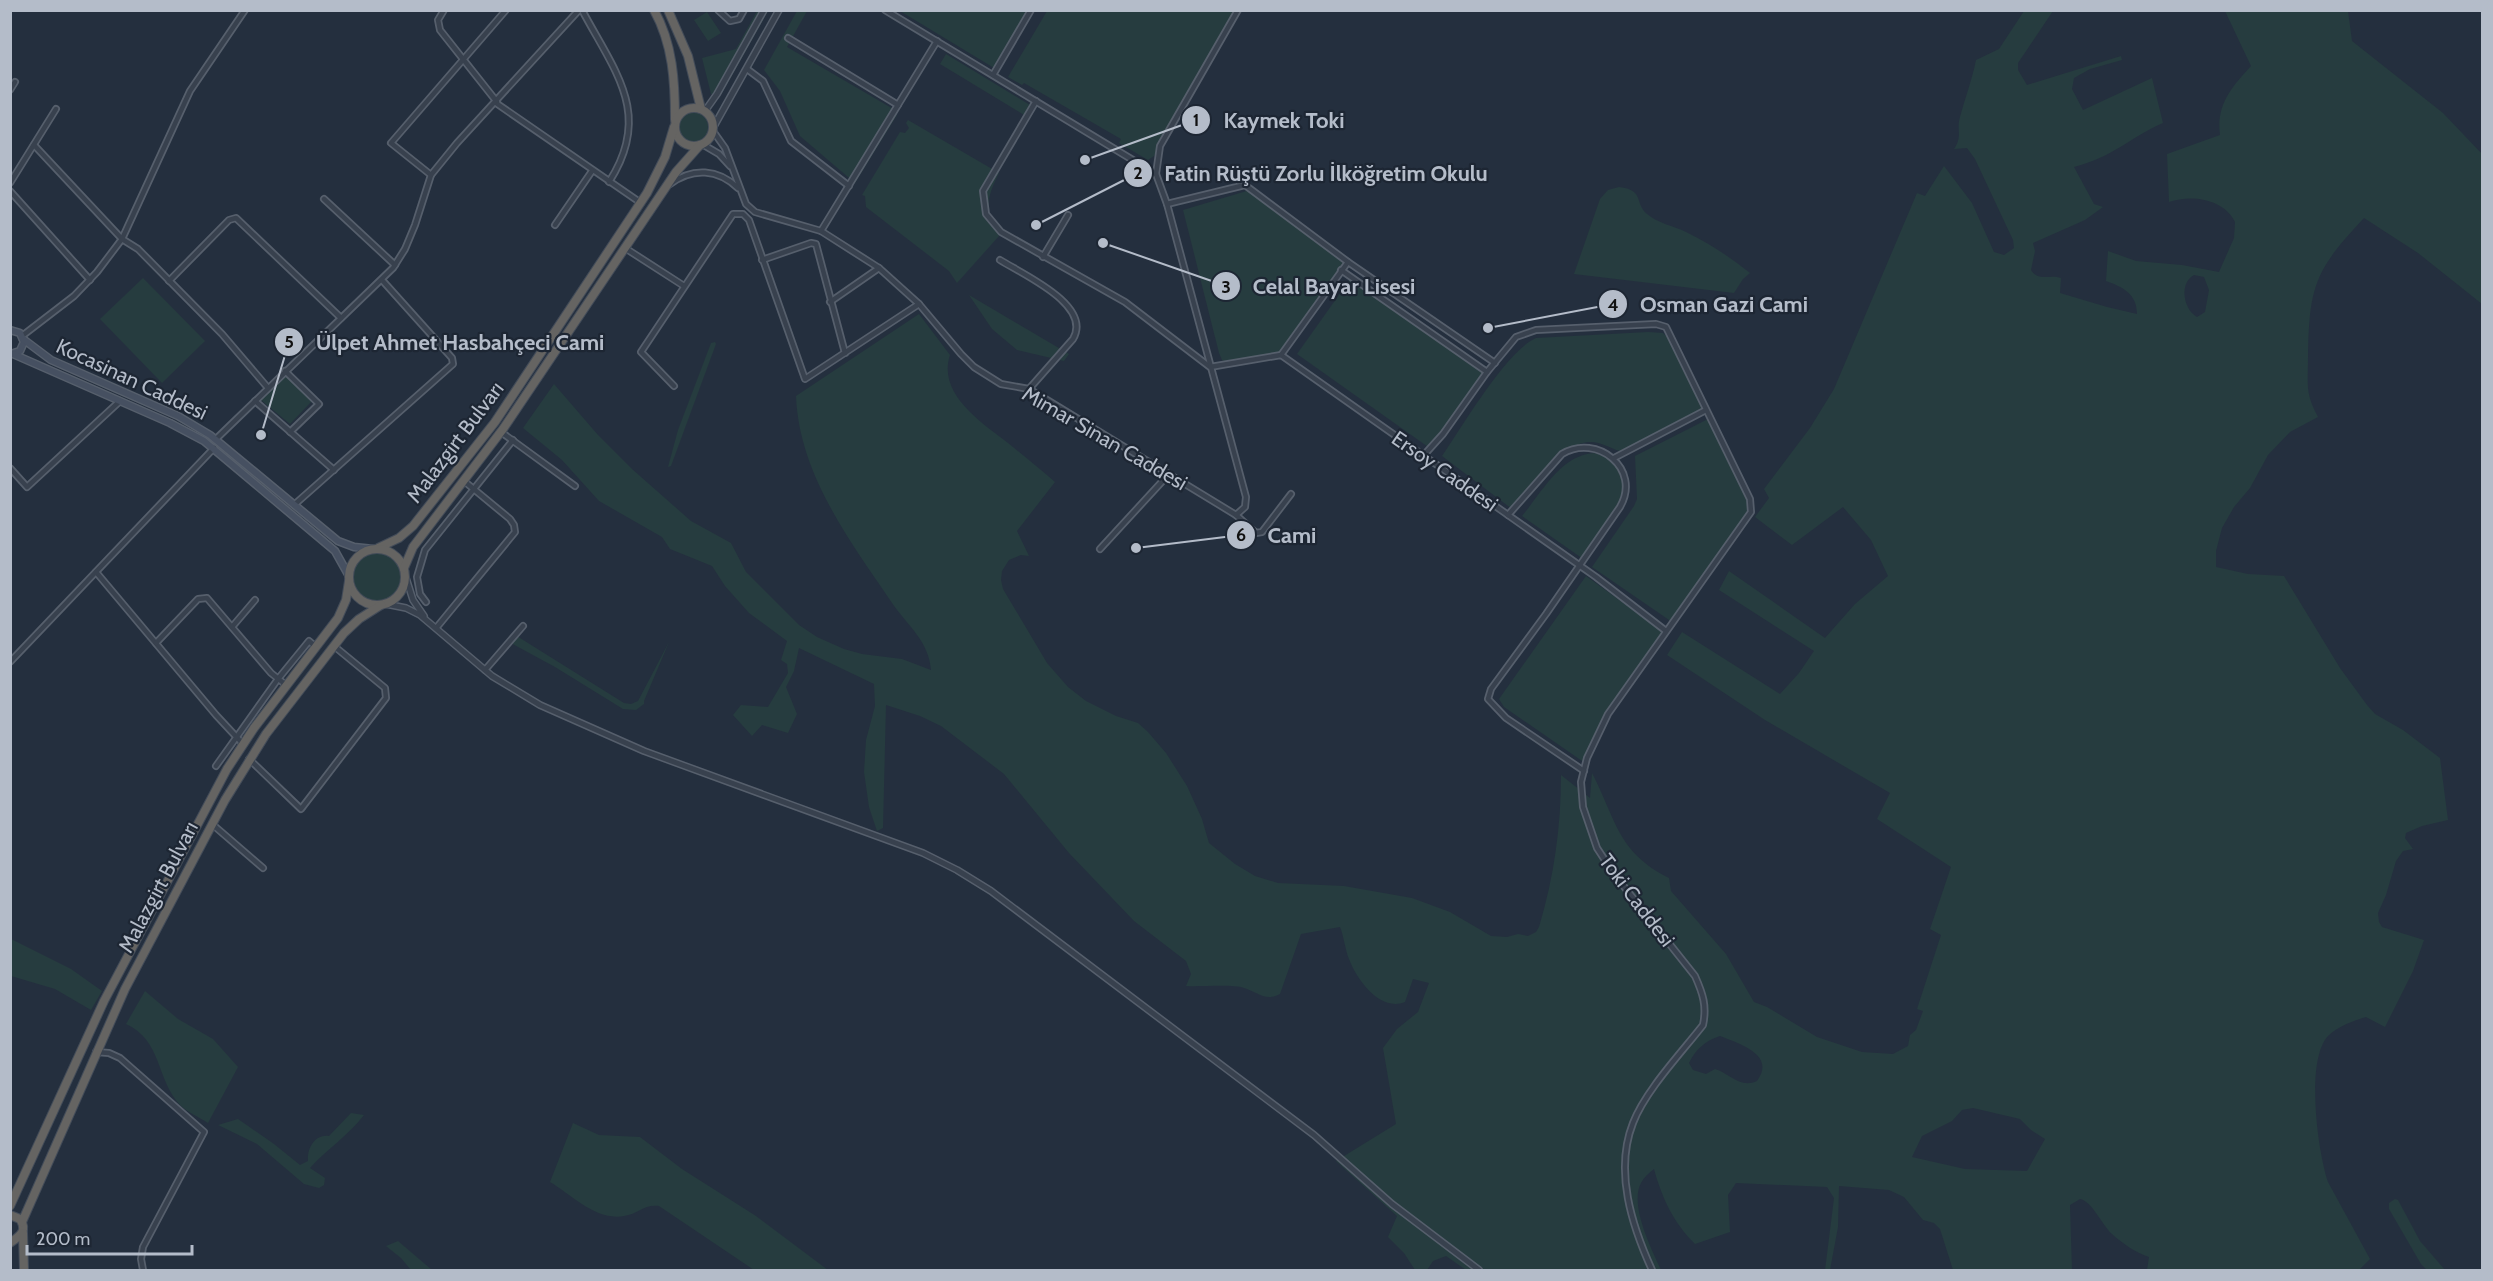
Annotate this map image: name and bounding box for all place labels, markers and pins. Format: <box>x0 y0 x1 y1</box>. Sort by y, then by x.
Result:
callout: Kaymek Toki <box>1181 100 1356 140</box>
callout: Fatin Rüştü Zorlu İlköğretim Okulu <box>1123 153 1500 193</box>
callout: Celal Bayar Lisesi <box>1211 266 1427 306</box>
callout: Osman Gazi Cami <box>1598 284 1820 324</box>
callout: Ülpet Ahmet Hasbahçeci Cami <box>274 322 616 362</box>
callout: Cami <box>1226 515 1329 555</box>

